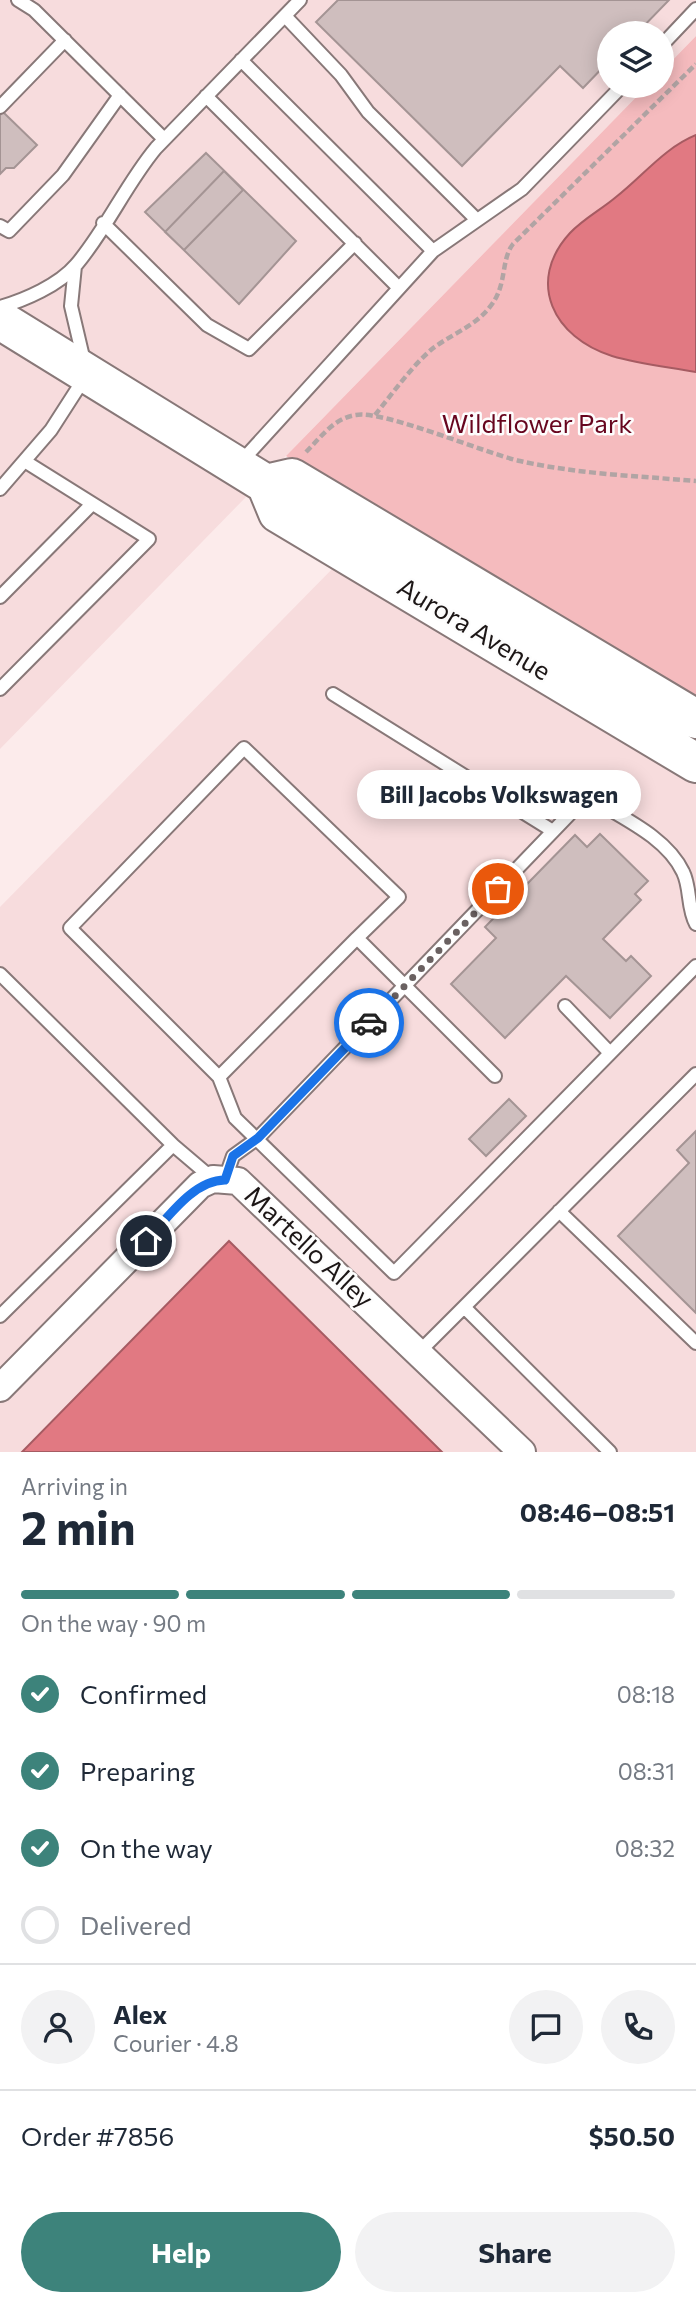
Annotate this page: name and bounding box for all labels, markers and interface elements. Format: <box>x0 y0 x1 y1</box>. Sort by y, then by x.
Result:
map controls <box>597 21 674 98</box>
button: layers <box>597 21 674 98</box>
park label: Wildflower Park <box>442 407 632 438</box>
street label: Aurora Avenue <box>393 570 557 686</box>
callout: Bill Jacobs Volkswagen <box>356 770 640 819</box>
text: Bill Jacobs Volkswagen <box>380 780 618 808</box>
pin <box>468 859 528 919</box>
icon: bag <box>479 870 517 908</box>
courier <box>334 988 404 1058</box>
icon: car <box>350 1004 388 1042</box>
street label: Martello Alley <box>239 1178 381 1313</box>
pin <box>116 1211 176 1271</box>
icon: home <box>127 1222 165 1260</box>
text: Arriving in <box>21 1472 128 1500</box>
text: 08:46–08:51 <box>520 1496 675 1527</box>
text: 2 min <box>21 1498 136 1554</box>
text: On the way · 90 m <box>21 1609 206 1637</box>
icon: check <box>21 1675 59 1713</box>
text: Confirmed <box>80 1678 207 1709</box>
text: 08:18 <box>617 1680 675 1708</box>
icon: check <box>21 1752 59 1790</box>
text: Preparing <box>80 1755 195 1786</box>
text: 08:31 <box>618 1757 675 1785</box>
icon: check <box>21 1829 59 1867</box>
text: On the way <box>80 1832 213 1863</box>
text: 08:32 <box>615 1834 675 1862</box>
text: Delivered <box>80 1909 191 1940</box>
button: person <box>21 1990 95 2064</box>
button: chat <box>509 1990 583 2064</box>
button: phone <box>601 1990 675 2064</box>
text: Alex <box>113 1998 167 2029</box>
text: Courier · 4.8 <box>113 2029 239 2057</box>
text: Order #7856 <box>21 2120 174 2151</box>
text: $50.50 <box>589 2120 675 2151</box>
button: Help <box>21 2212 341 2292</box>
button: Share <box>355 2212 675 2292</box>

